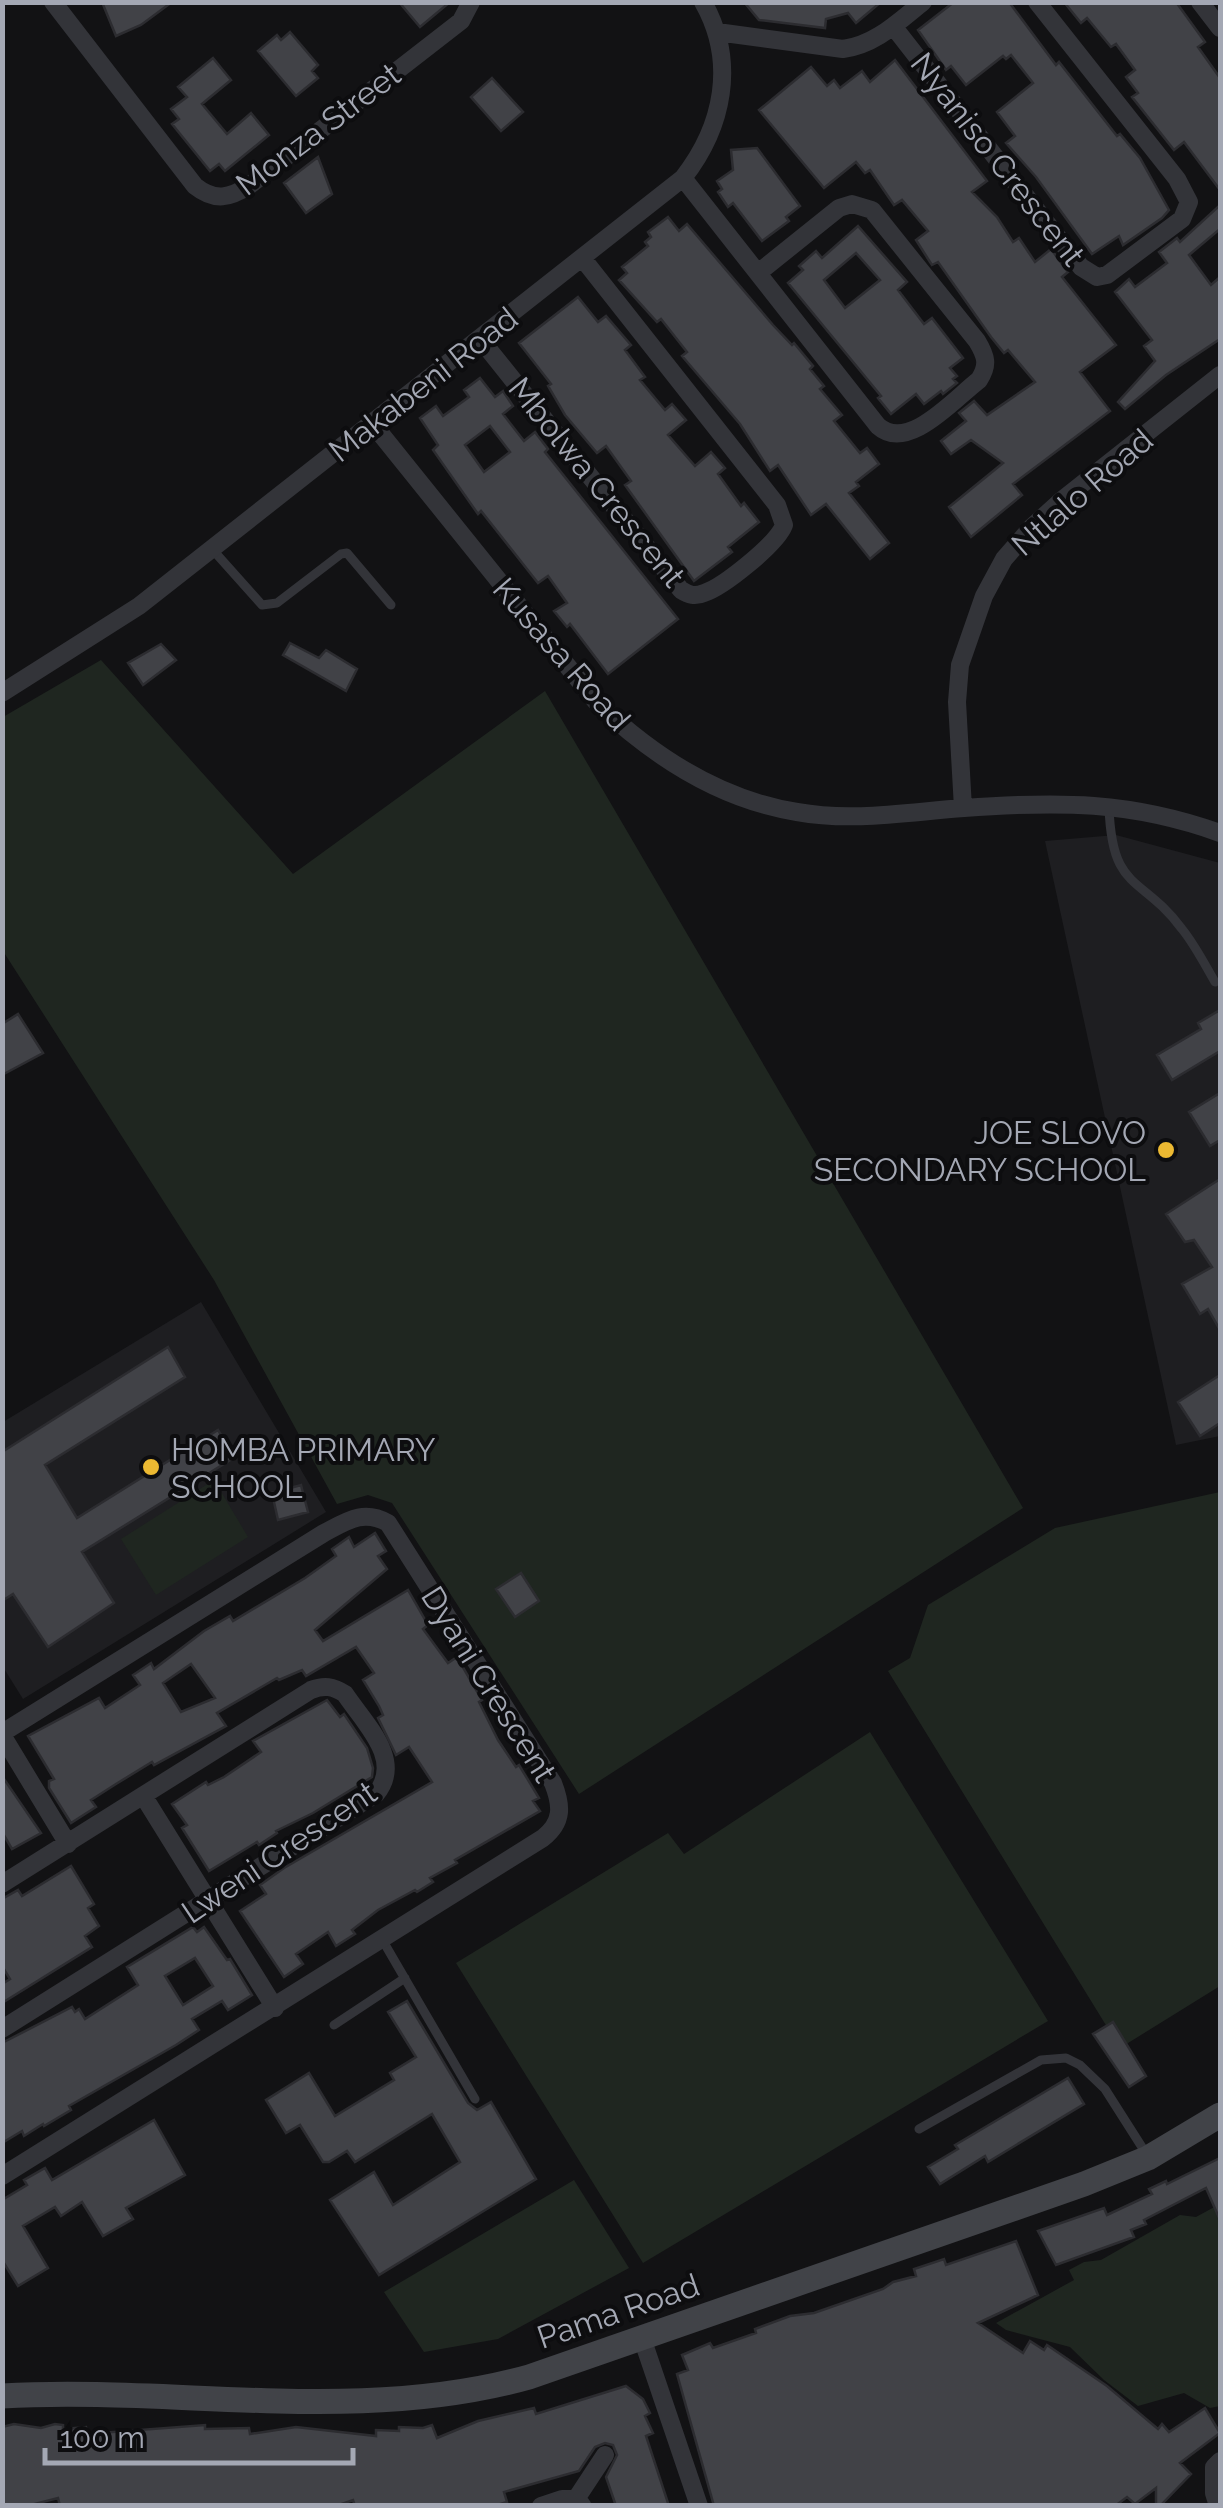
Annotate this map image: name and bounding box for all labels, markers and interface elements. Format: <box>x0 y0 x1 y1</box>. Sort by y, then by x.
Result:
street label: Nyaniso Crescent <box>903 45 1093 273</box>
street label: Monza Street <box>229 55 407 203</box>
street label: Makabeni Road <box>321 299 525 469</box>
street label: Mbolwa Crescent <box>501 370 693 594</box>
street label: Ntlalo Road <box>1004 421 1160 563</box>
street label: Kusasa Road <box>486 570 638 738</box>
place label: JOE SLOVO SECONDARY SCHOOL <box>814 1114 1146 1188</box>
marker: JOE SLOVO SECONDARY SCHOOL <box>1155 1139 1177 1161</box>
place label: HOMBA PRIMARY SCHOOL <box>171 1431 436 1505</box>
marker: HOMBA PRIMARY SCHOOL <box>140 1456 162 1478</box>
street label: Dyani Crescent <box>414 1579 564 1789</box>
street label: Lweni Crescent <box>175 1773 383 1931</box>
street label: Pama Road <box>532 2266 704 2356</box>
scale bar <box>45 2403 352 2465</box>
text: 100 m <box>60 2420 145 2455</box>

